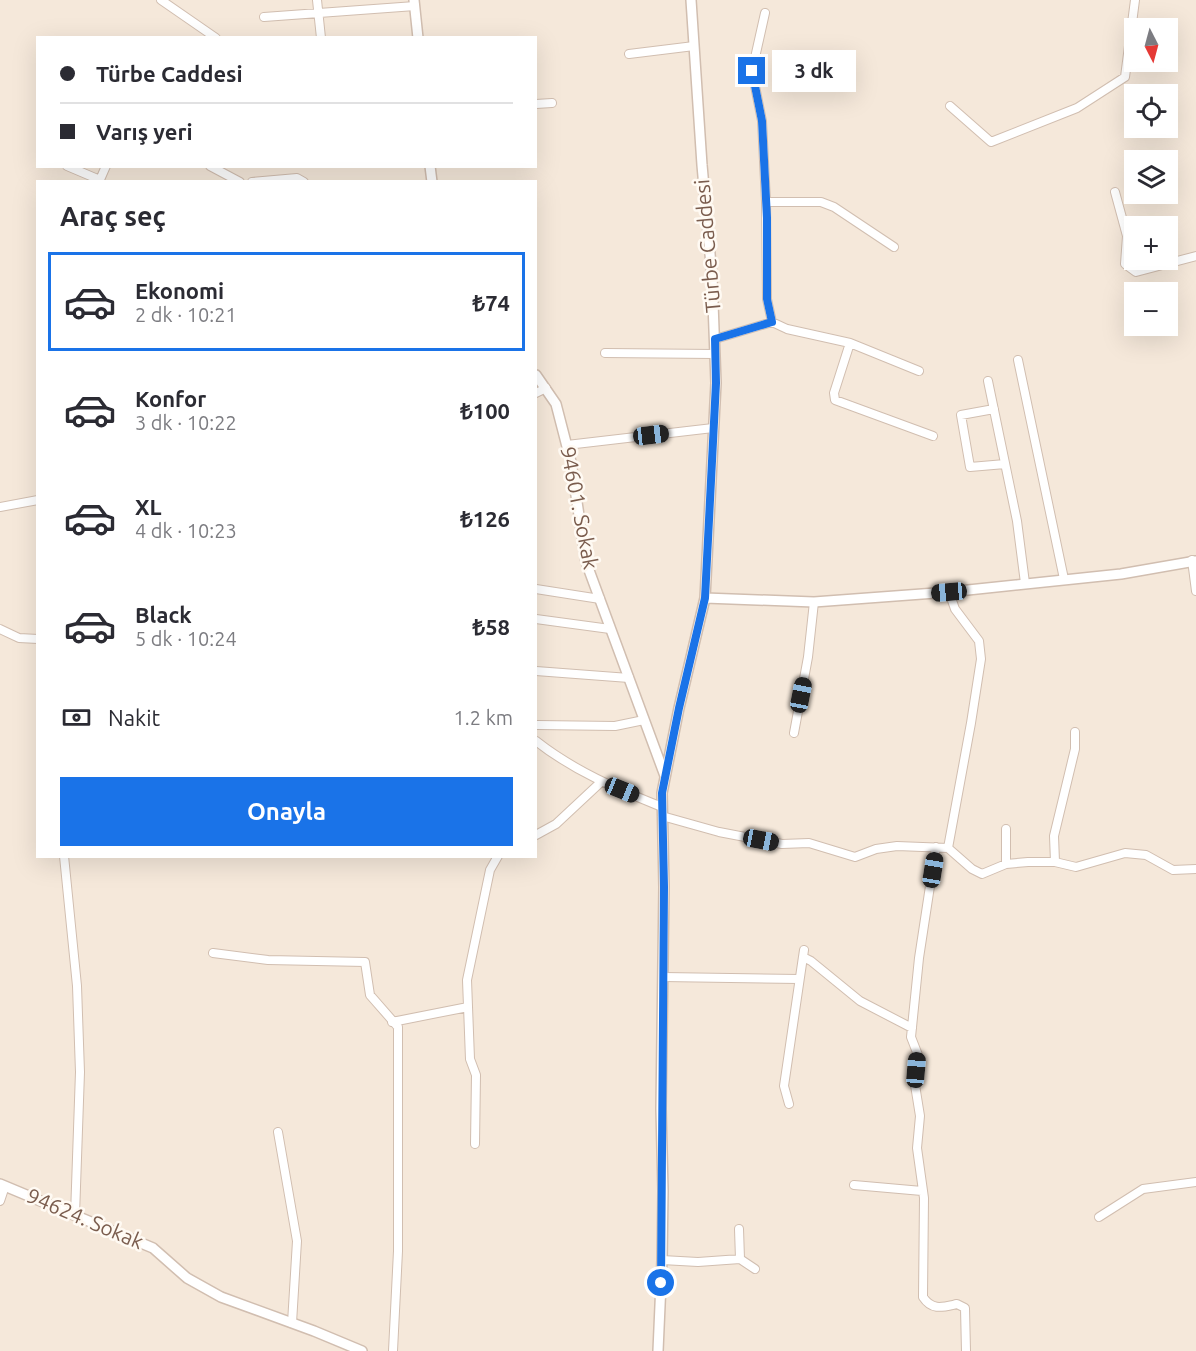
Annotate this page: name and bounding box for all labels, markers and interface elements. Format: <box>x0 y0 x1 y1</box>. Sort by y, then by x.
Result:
north arrow <box>1124 18 1178 72</box>
map controls <box>1124 18 1178 336</box>
callout: 3 dk <box>773 50 857 92</box>
route end <box>738 57 765 84</box>
text: 3 dk <box>794 59 834 82</box>
text: Türbe Caddesi <box>96 61 243 86</box>
button: locate <box>1124 84 1178 138</box>
text: Varış yeri <box>96 119 193 144</box>
button: layers <box>1124 150 1178 204</box>
street label: Türbe Caddesi <box>689 178 725 314</box>
text: Araç seç <box>60 201 166 231</box>
button: + <box>1124 216 1178 270</box>
icon: car <box>63 275 117 329</box>
text: Ekonomi <box>135 278 224 303</box>
button: − <box>1124 282 1178 336</box>
text: ₺74 <box>473 290 510 315</box>
text: 2 dk · 10:21 <box>135 303 237 326</box>
icon: car <box>63 383 117 437</box>
text: Konfor <box>135 386 206 411</box>
text: ₺100 <box>460 398 510 423</box>
text: 3 dk · 10:22 <box>135 411 237 434</box>
car <box>632 424 670 446</box>
street label: 94601. Sokak <box>556 444 604 572</box>
icon: car <box>63 491 117 545</box>
text: XL <box>135 494 162 519</box>
text: ₺126 <box>460 506 510 531</box>
text: 4 dk · 10:23 <box>135 519 237 542</box>
car <box>930 581 968 603</box>
icon: car <box>63 599 117 653</box>
text: Black <box>135 602 192 627</box>
text: ₺58 <box>473 614 510 639</box>
text: 5 dk · 10:24 <box>135 627 237 650</box>
car <box>789 676 813 714</box>
icon: cash <box>60 701 93 734</box>
text: Nakit <box>108 705 160 730</box>
text: 1.2 km <box>454 706 513 729</box>
car <box>602 775 642 805</box>
button: Onayla <box>60 777 513 846</box>
car <box>742 828 780 852</box>
car <box>921 851 945 889</box>
car <box>905 1051 927 1089</box>
street label: 94624. Sokak <box>23 1183 148 1254</box>
route start <box>647 1269 674 1296</box>

